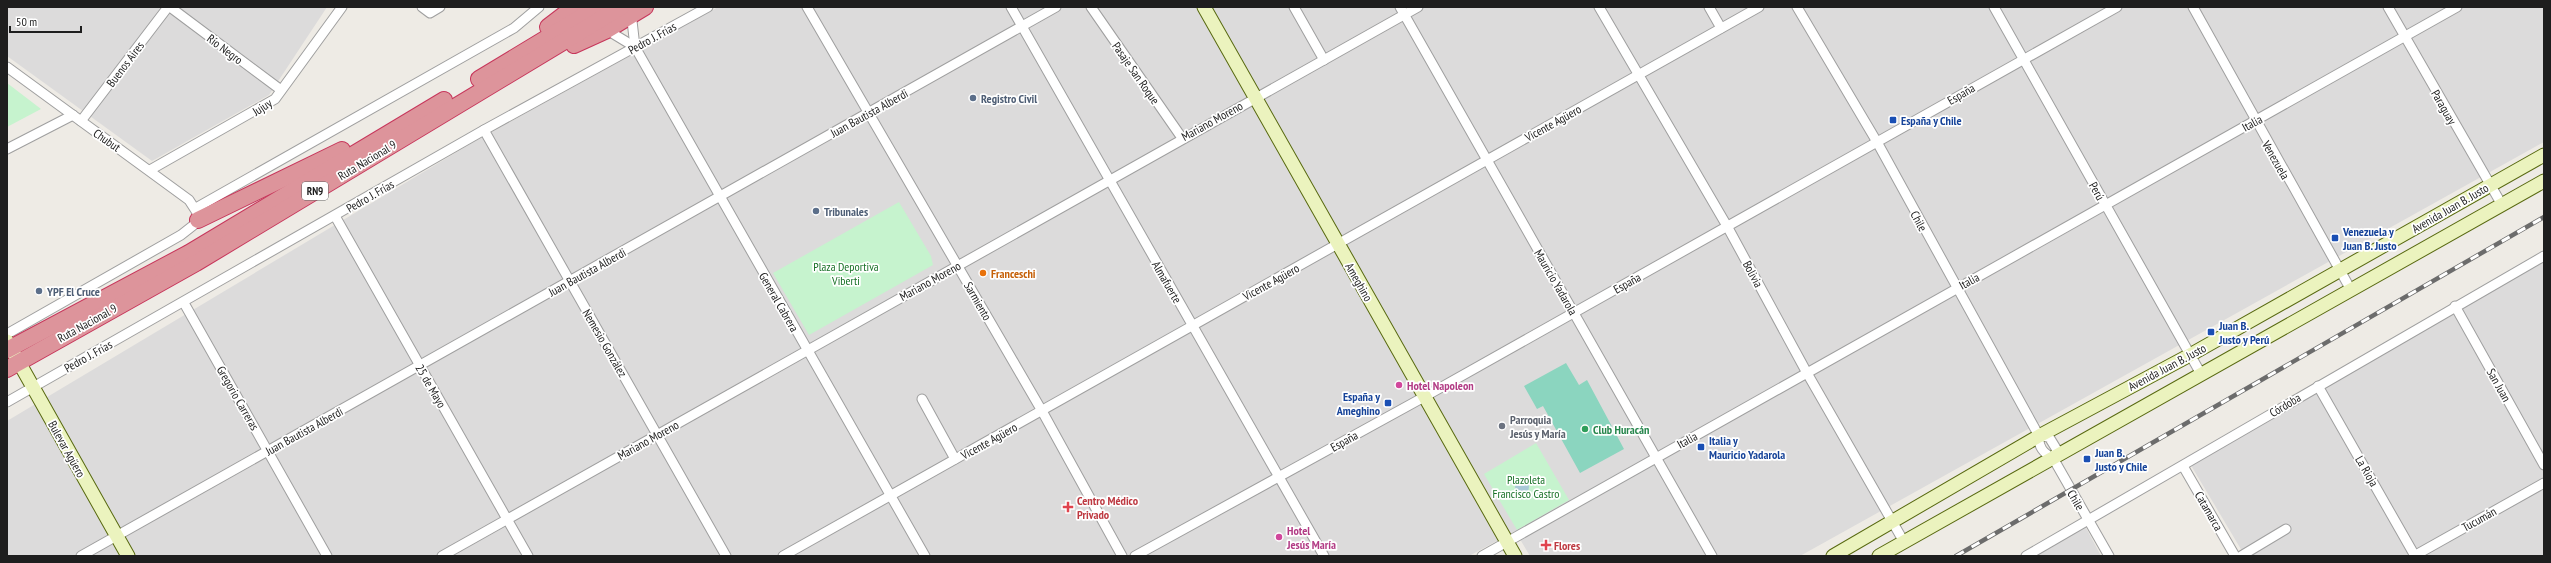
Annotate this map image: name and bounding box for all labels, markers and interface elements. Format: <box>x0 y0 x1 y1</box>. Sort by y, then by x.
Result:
scale bar <box>10 8 81 34</box>
text: 50 m <box>16 14 37 29</box>
street label: Pedro J. Frías <box>625 19 679 57</box>
street label: Río Negro <box>204 31 246 67</box>
street label: Buenos Aires <box>103 38 147 90</box>
street label: Pasaje San Roque <box>1109 39 1163 107</box>
street label: España <box>1945 80 1978 108</box>
street label: Juan Bautista Alberdi <box>827 85 910 141</box>
street label: Paraguay <box>2428 87 2460 127</box>
place label: Registro Civil <box>981 91 1037 106</box>
marker: Registro Civil <box>968 93 978 103</box>
street label: Jujuy <box>249 95 275 119</box>
street label: Mariano Moreno <box>1179 98 1245 144</box>
street label: Vicente Agüero <box>1521 101 1584 145</box>
street label: Italia <box>2239 111 2265 135</box>
place label: España y Chile <box>1901 113 1962 128</box>
marker: España y Chile <box>1888 115 1898 125</box>
street label: Chubut <box>91 125 124 155</box>
street label: Ruta Nacional 9 <box>335 137 399 183</box>
street label: Venezuela <box>2258 137 2293 182</box>
street label: Pedro J. Frías <box>343 176 397 216</box>
street label: Perú <box>2086 179 2108 203</box>
street label: Avenida Juan B. Justo <box>2409 180 2491 236</box>
road number: RN9 <box>302 182 328 200</box>
place label: Tribunales <box>824 204 868 219</box>
marker: Tribunales <box>811 206 821 216</box>
street label: Chile <box>1907 208 1931 234</box>
place label: Venezuela y Juan B. Justo <box>2342 224 2397 253</box>
marker: Venezuela y Juan B. Justo <box>2330 233 2340 243</box>
street label: Juan Bautista Alberdi <box>545 244 628 300</box>
street label: Mauricio Yadarola <box>1531 246 1581 318</box>
street label: Mariano Moreno <box>897 258 963 304</box>
street label: Almafuerte <box>1149 258 1185 306</box>
street label: Bolivia <box>1740 258 1766 290</box>
park label: Plaza Deportiva Viberti <box>813 259 879 288</box>
street label: Vicente Agüero <box>1239 260 1302 304</box>
street label: Ameghino <box>1342 260 1376 304</box>
place label: Franceschi <box>991 266 1036 281</box>
marker: Franceschi <box>978 268 988 278</box>
street label: España <box>1611 269 1644 297</box>
street label: Italia <box>1956 269 1982 293</box>
street label: General Cabrera <box>756 270 802 335</box>
street label: Sarmiento <box>961 279 995 323</box>
place label: YPF El Cruce <box>46 284 100 299</box>
marker: YPF El Cruce <box>34 286 44 296</box>
street label: Ruta Nacional 9 <box>55 301 119 345</box>
street label: Nemesio González <box>579 306 631 380</box>
place label: Juan B. Justo y Perú <box>2218 318 2269 347</box>
marker: Juan B. Justo y Perú <box>2206 327 2216 337</box>
street label: Pedro J. Frías <box>61 337 115 375</box>
street label: Avenida Juan B. Justo <box>2125 340 2209 394</box>
street label: 25 de Mayo <box>412 361 450 411</box>
street label: Gregorio Carreras <box>214 363 262 433</box>
street label: San Juan <box>2484 366 2514 404</box>
place label: Hotel Napoleon <box>1407 378 1474 393</box>
marker: Hotel Napoleon <box>1394 380 1404 390</box>
place label: España y Ameghino <box>1336 389 1381 418</box>
street label: Córdoba <box>2267 390 2304 420</box>
marker: España y Ameghino <box>1383 398 1393 408</box>
street label: Juan Bautista Alberdi <box>262 403 345 459</box>
place label: Parroquia Jesús y María <box>1509 412 1566 441</box>
street label: Mariano Moreno <box>615 417 681 463</box>
street label: Bulevar Agüero <box>45 418 89 480</box>
street label: Vicente Agüero <box>957 419 1020 463</box>
marker: Parroquia Jesús y María <box>1497 421 1507 431</box>
place label: Club Huracán <box>1593 422 1649 437</box>
marker: Club Huracán <box>1580 424 1590 434</box>
street label: España <box>1328 427 1361 455</box>
street label: Italia <box>1674 428 1700 452</box>
place label: Italia y Mauricio Yadarola <box>1709 433 1785 462</box>
marker: Italia y Mauricio Yadarola <box>1696 442 1706 452</box>
place label: Juan B. Justo y Chile <box>2094 445 2147 474</box>
street label: La Rioja <box>2352 453 2382 489</box>
marker: Juan B. Justo y Chile <box>2082 454 2092 464</box>
park label: Plazoleta Francisco Castro <box>1492 472 1560 501</box>
street label: Chile <box>2064 487 2088 513</box>
street label: Catamarca <box>2192 489 2226 534</box>
place label: Centro Médico Privado <box>1077 493 1139 522</box>
marker: Centro Médico Privado <box>1062 501 1074 513</box>
street label: Tucumán <box>2459 503 2499 535</box>
place label: Hotel Jesús María <box>1286 523 1336 552</box>
marker: Hotel Jesús María <box>1274 532 1284 542</box>
place label: Flores <box>1554 538 1580 553</box>
marker: Flores <box>1541 540 1551 550</box>

